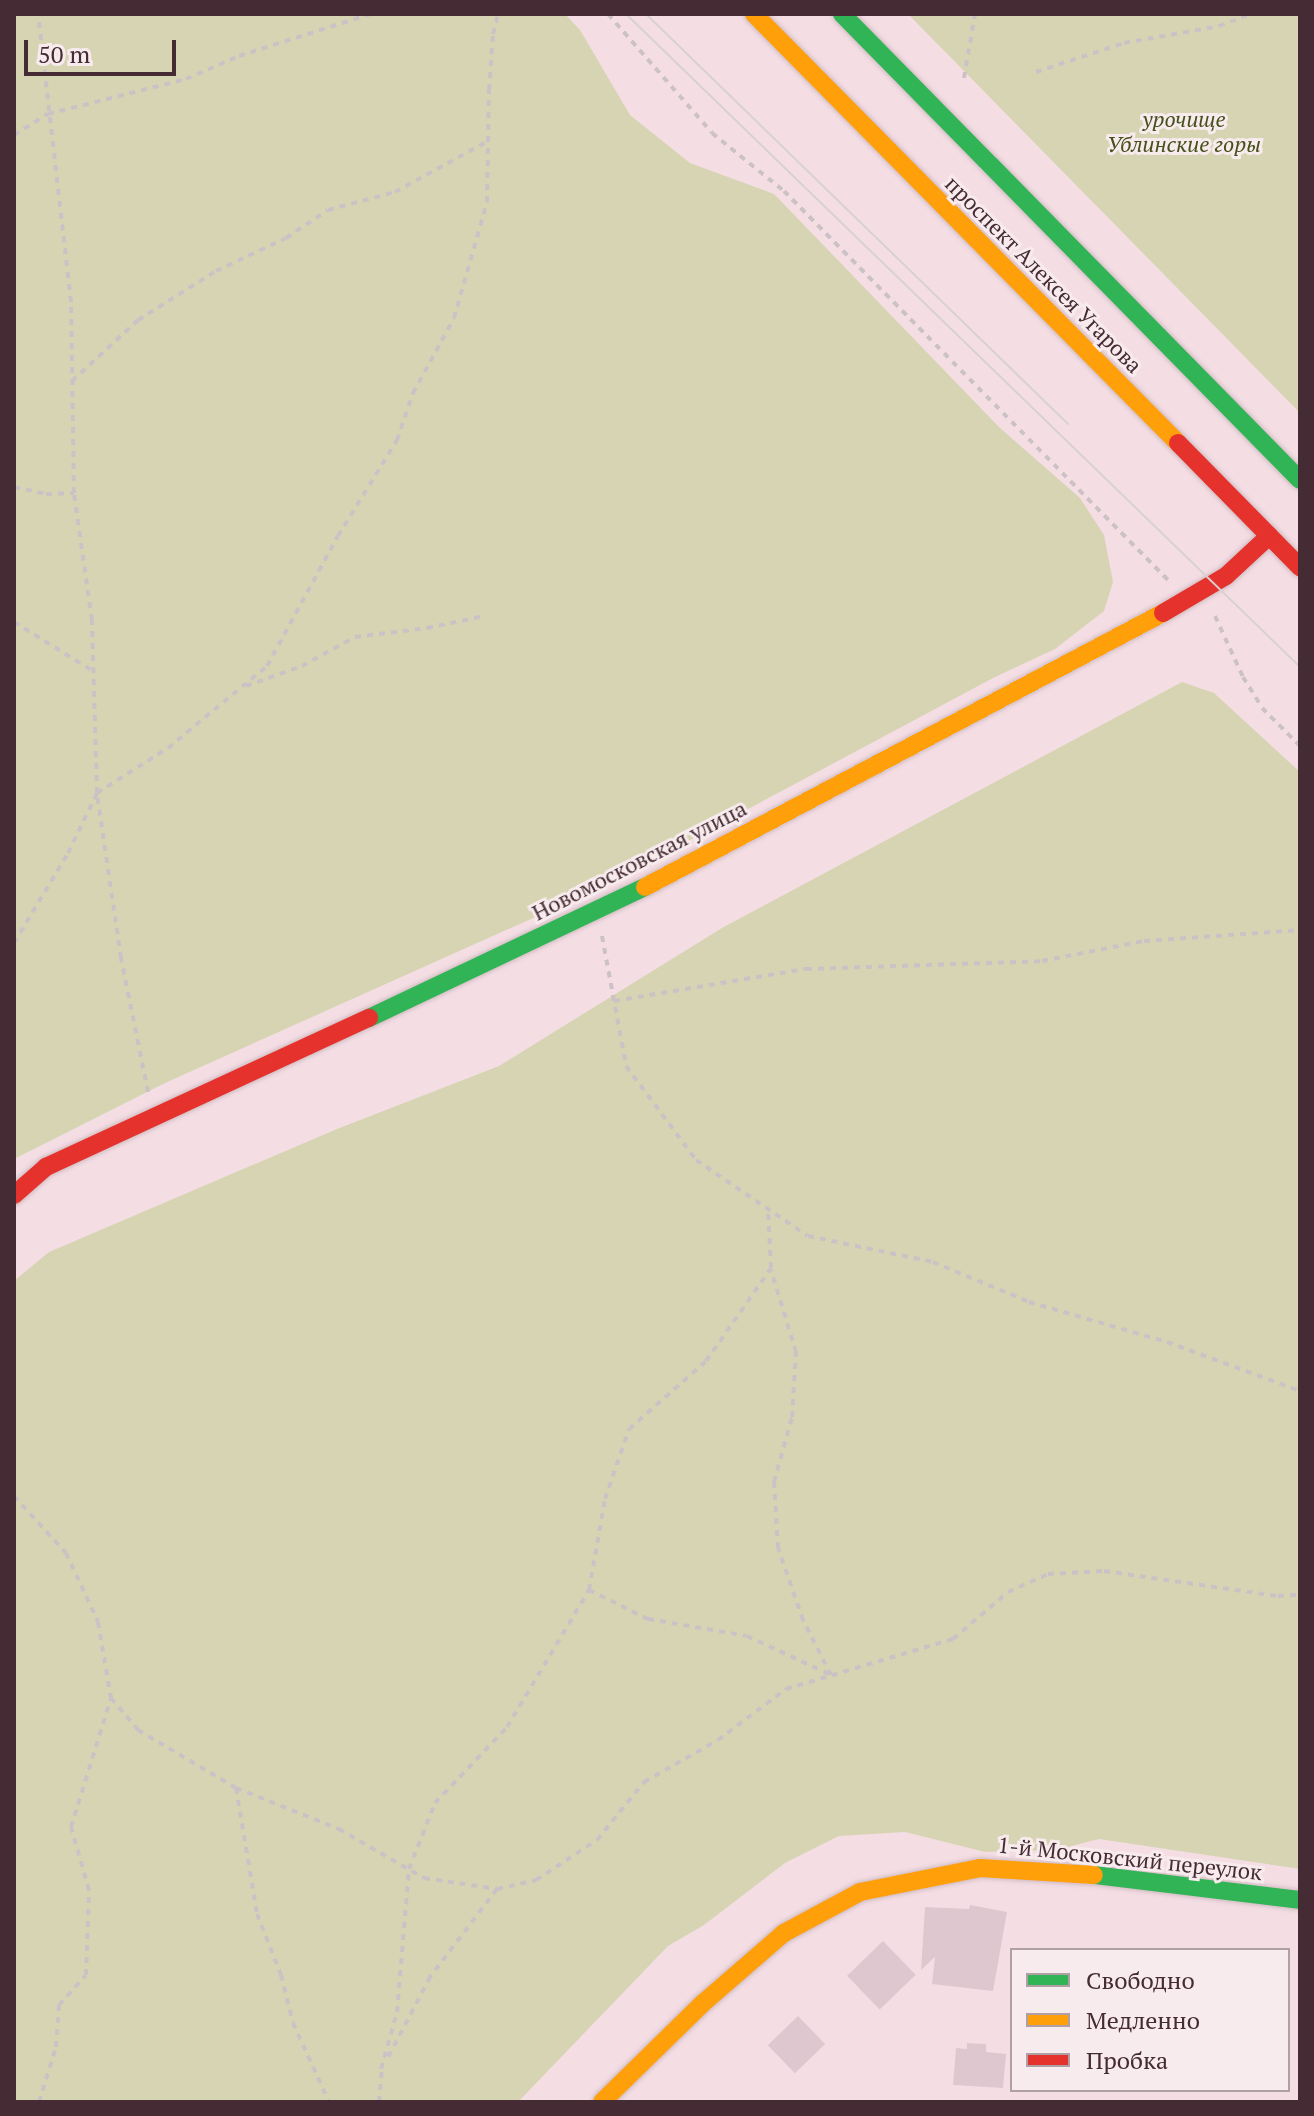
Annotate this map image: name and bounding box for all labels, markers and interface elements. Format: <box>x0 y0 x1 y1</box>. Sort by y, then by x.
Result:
scale bar <box>28 24 180 74</box>
text: 50 m <box>38 38 90 70</box>
park label: урочище Ублинские горы <box>1107 105 1261 156</box>
street label: проспект Алексея Угарова <box>940 170 1148 378</box>
street label: Новомосковская улица <box>527 794 751 926</box>
street label: 1-й Московский переулок <box>997 1831 1263 1885</box>
legend <box>1010 1948 1290 2092</box>
text: Свободно <box>1086 1964 1195 1996</box>
text: Медленно <box>1086 2004 1200 2036</box>
text: Пробка <box>1086 2044 1168 2076</box>

